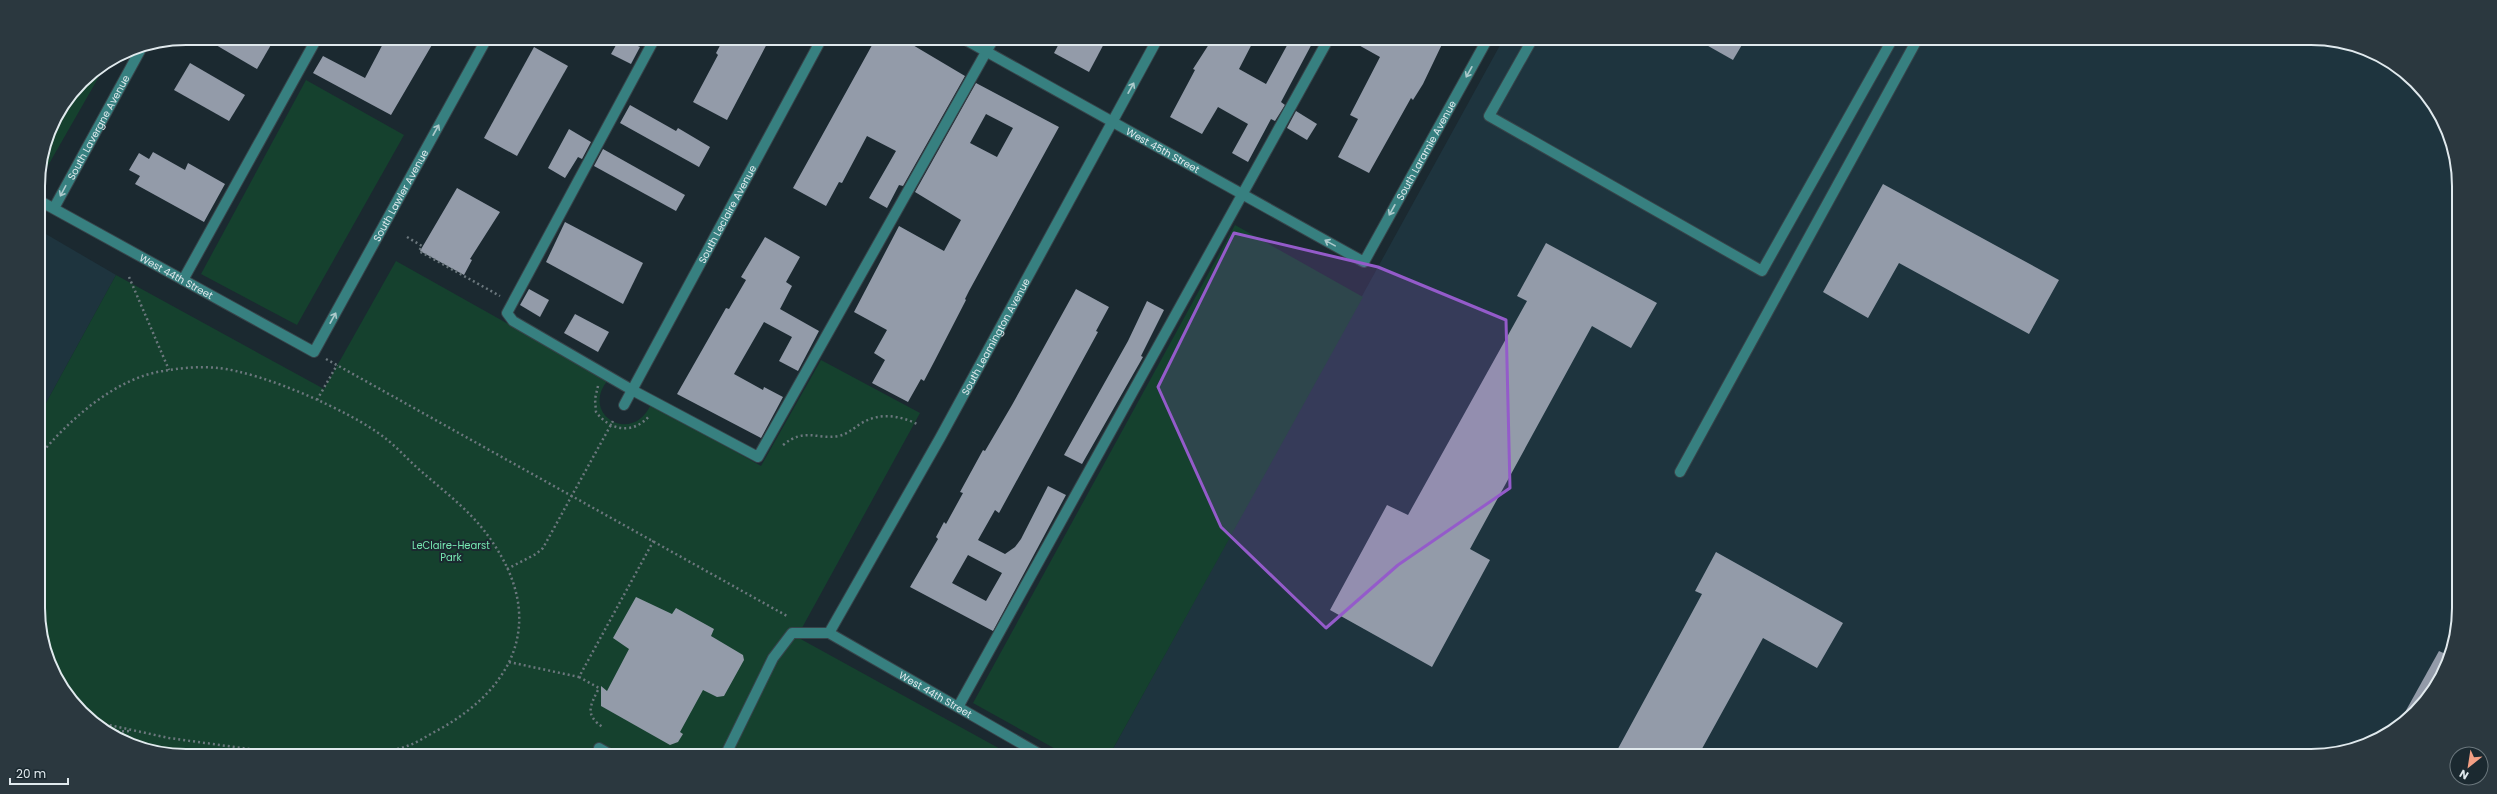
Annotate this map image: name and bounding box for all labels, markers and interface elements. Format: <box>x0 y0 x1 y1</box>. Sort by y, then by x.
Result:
one-way arrow <box>1464 66 1472 78</box>
street label: South Lavergne Avenue <box>64 72 133 183</box>
one-way arrow <box>1127 82 1135 94</box>
street label: South Laramie Avenue <box>1393 98 1460 203</box>
street label: West 45th Street <box>1123 124 1202 177</box>
one-way arrow <box>433 125 441 137</box>
street label: South Lawler Avenue <box>369 147 432 244</box>
street label: South Leclaire Avenue <box>695 162 760 266</box>
one-way arrow <box>59 185 67 197</box>
one-way arrow <box>1388 204 1396 216</box>
one-way arrow <box>1324 238 1336 246</box>
street label: West 44th Street <box>137 250 216 303</box>
street label: South Leamington Avenue <box>958 275 1034 398</box>
one-way arrow <box>330 312 337 324</box>
park label: LeClaire-Hearst Park <box>412 538 490 565</box>
street label: West 44th Street <box>896 668 975 722</box>
north arrow <box>2449 746 2489 786</box>
scale bar <box>10 760 68 786</box>
text: 20 m <box>16 765 46 782</box>
text: N <box>2456 766 2472 784</box>

